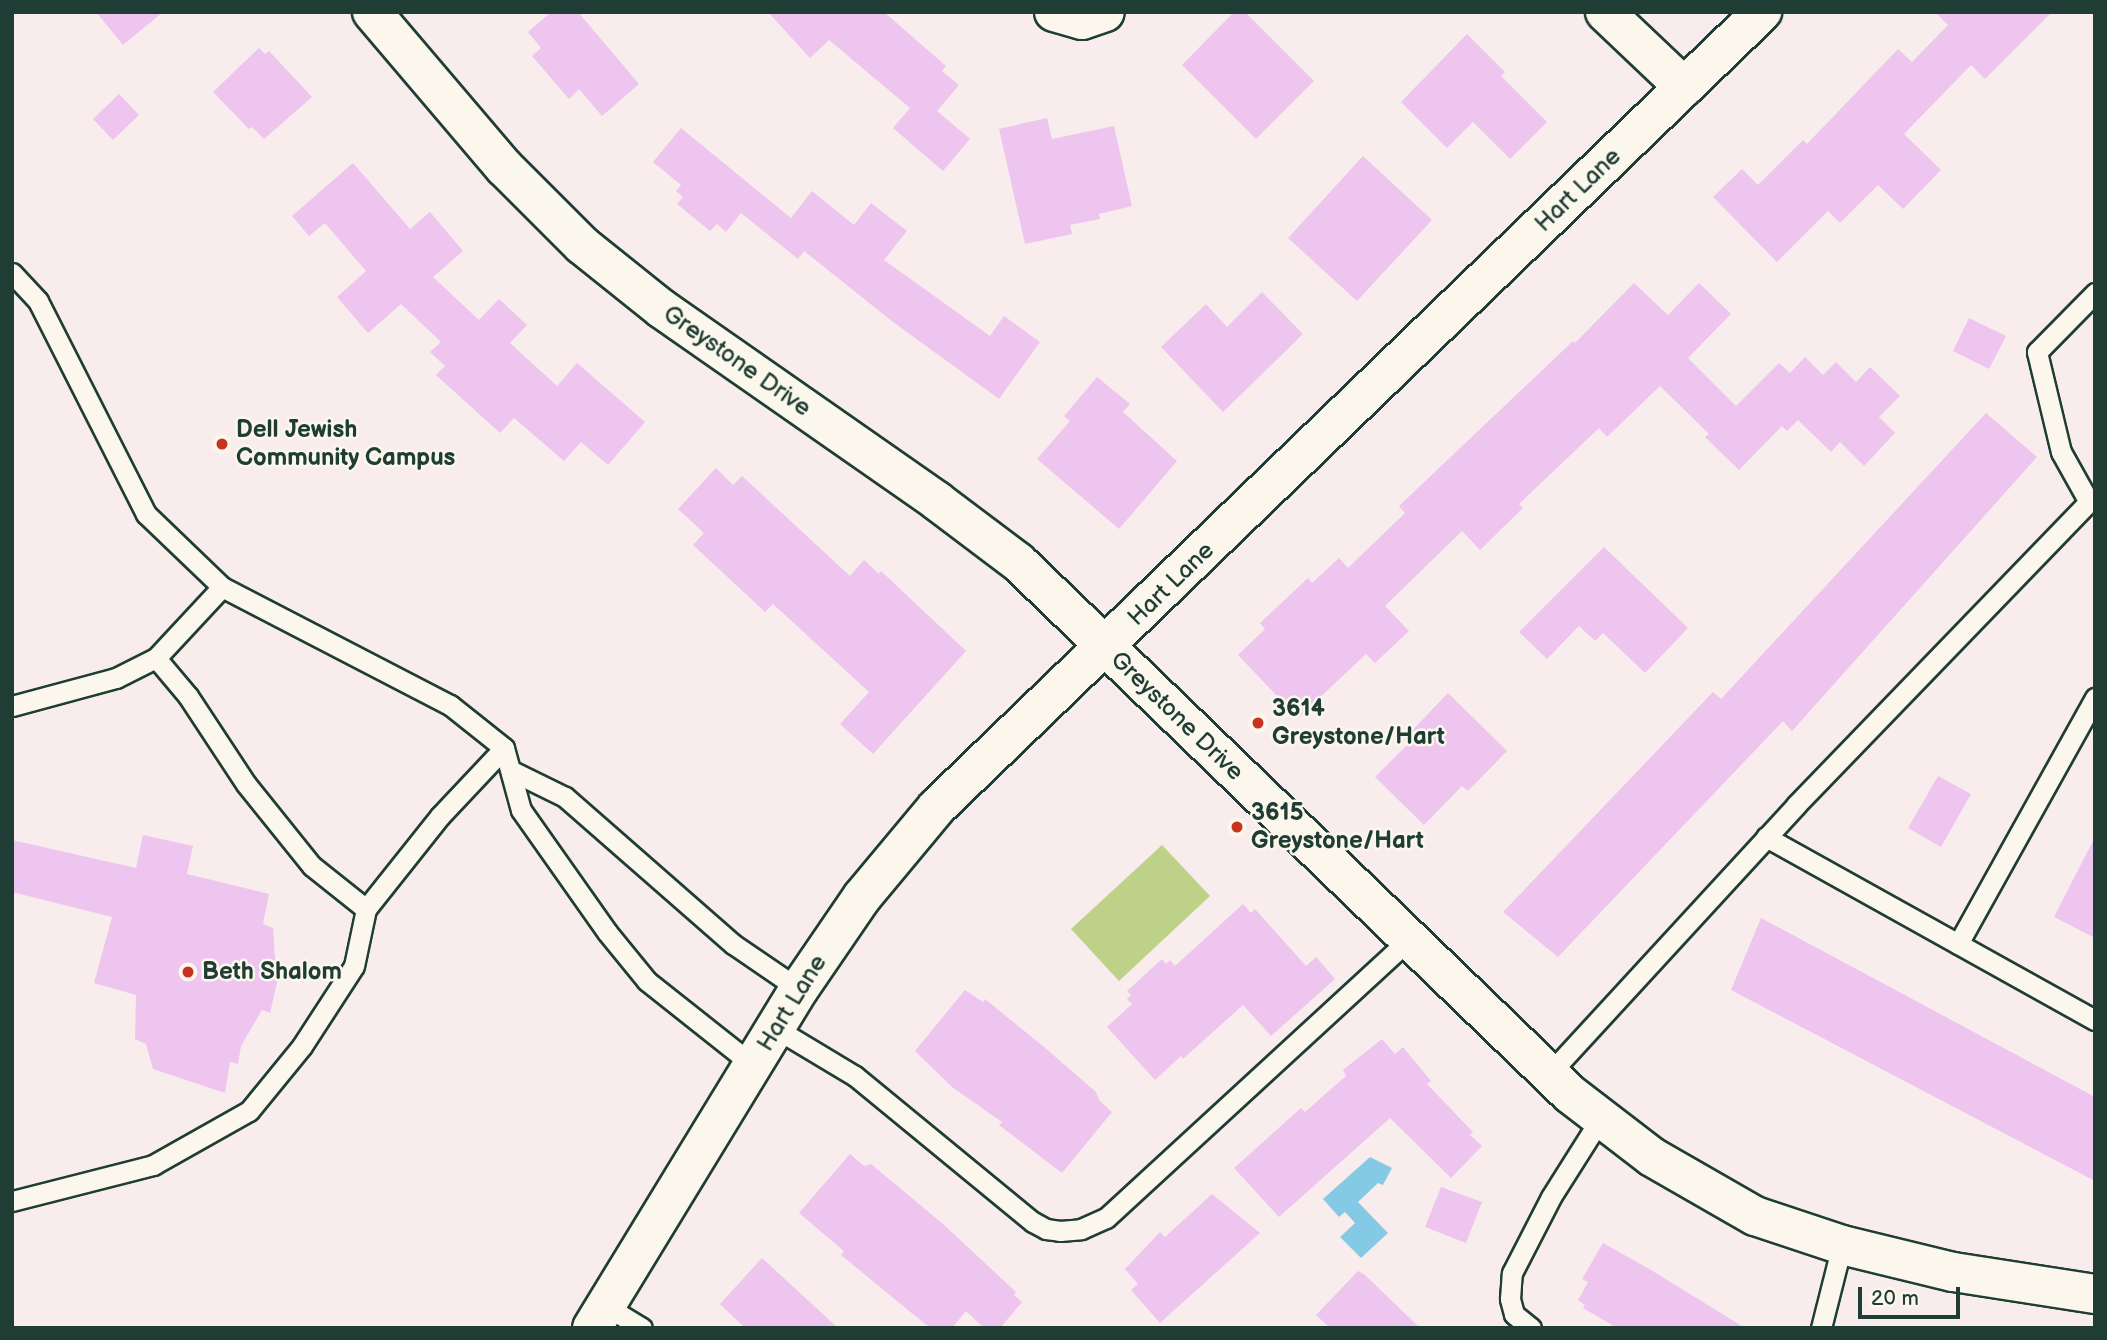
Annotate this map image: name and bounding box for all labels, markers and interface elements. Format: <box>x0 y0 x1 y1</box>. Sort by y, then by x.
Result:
street label: Hart Lane <box>1529 142 1627 238</box>
street label: Greystone Drive <box>658 299 816 423</box>
place label: Dell Jewish Community Campus <box>236 416 456 472</box>
marker: Dell Jewish Community Campus <box>214 436 230 452</box>
street label: Hart Lane <box>1122 536 1220 632</box>
street label: Greystone Drive <box>1105 645 1249 787</box>
place label: 3614 Greystone/Hart <box>1272 695 1445 751</box>
marker: 3614 Greystone/Hart <box>1250 715 1266 731</box>
place label: 3615 Greystone/Hart <box>1251 799 1424 855</box>
marker: 3615 Greystone/Hart <box>1229 819 1245 835</box>
street label: Hart Lane <box>751 949 833 1057</box>
place label: Beth Shalom <box>202 958 342 986</box>
marker: Beth Shalom <box>180 964 196 980</box>
scale bar <box>1862 1274 1964 1318</box>
text: 20 m <box>1871 1286 1919 1311</box>

